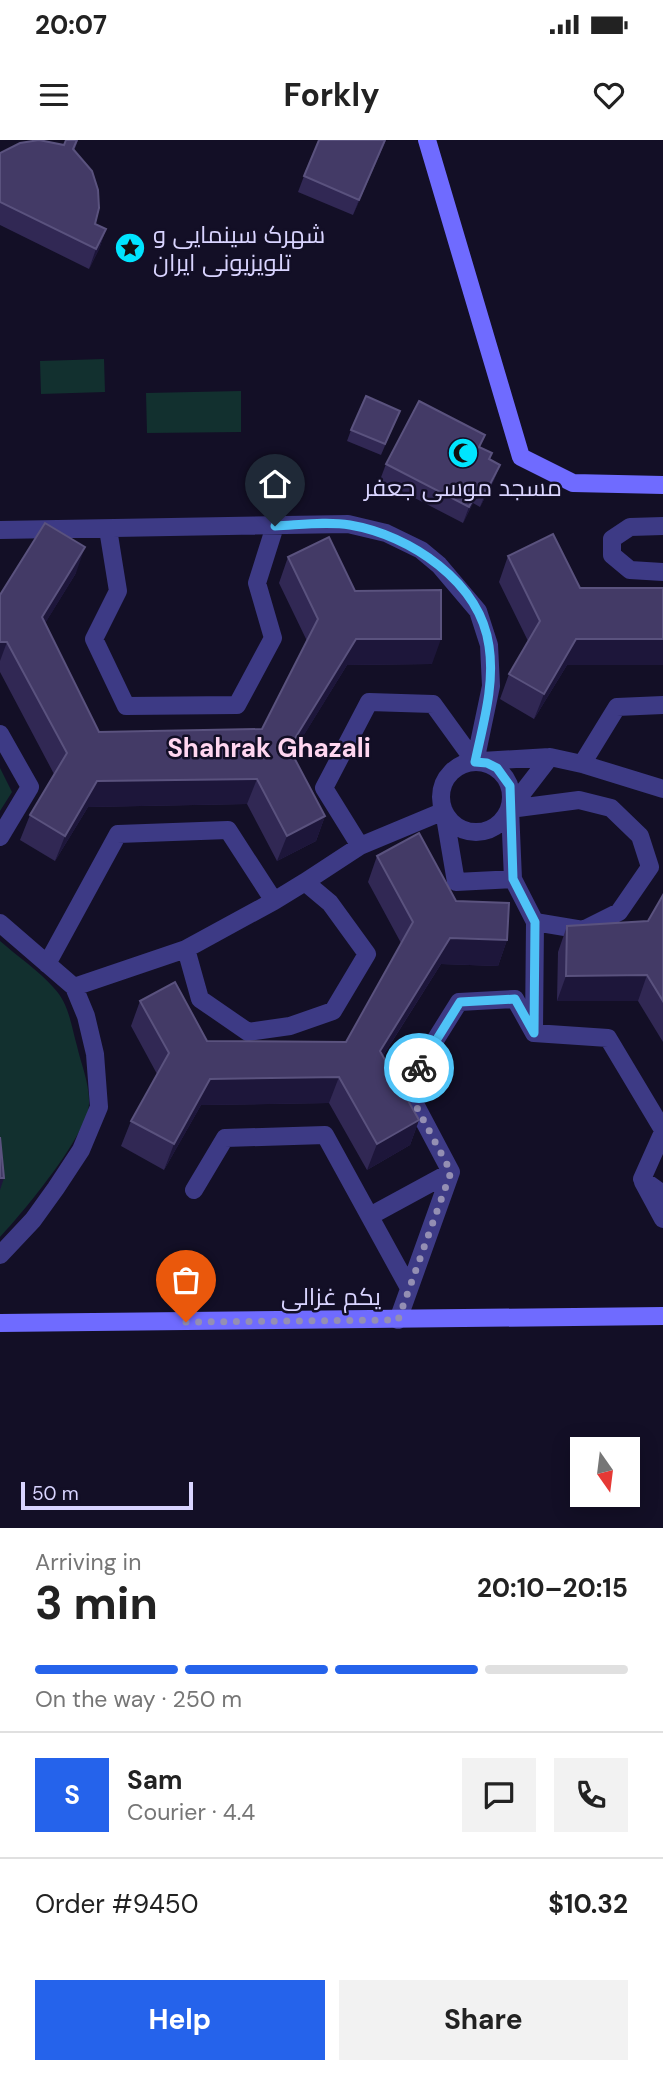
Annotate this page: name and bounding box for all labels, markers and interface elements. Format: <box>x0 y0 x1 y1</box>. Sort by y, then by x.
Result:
text: 20:07 <box>35 8 107 42</box>
text: Forkly <box>284 74 379 116</box>
icon: menu <box>35 76 73 114</box>
icon: heart <box>590 76 628 114</box>
place label: شهرک سینمایی و تلویزیونی ایران <box>153 219 325 278</box>
place icon: شهرک سینمایی و تلویزیونی ایران <box>113 231 147 265</box>
mosque icon: مسجد موسی جعفر <box>446 436 480 470</box>
pin <box>245 454 305 526</box>
icon: home <box>256 465 294 503</box>
place label: مسجد موسی جعفر <box>362 472 562 503</box>
district label: Shahrak Ghazali <box>167 731 371 765</box>
courier <box>384 1033 454 1103</box>
icon: bike <box>400 1049 438 1087</box>
pin <box>156 1250 216 1322</box>
icon: bag <box>167 1261 205 1299</box>
street label: یکم غزالی <box>281 1281 382 1313</box>
north arrow <box>570 1437 640 1507</box>
map controls <box>570 1437 640 1507</box>
scale bar <box>21 1479 192 1511</box>
text: 50 m <box>32 1481 79 1506</box>
text: Arriving in <box>35 1547 141 1577</box>
text: 20:10–20:15 <box>477 1571 628 1605</box>
text: 3 min <box>35 1573 158 1633</box>
text: On the way · 250 m <box>35 1684 242 1714</box>
button: chat <box>462 1758 536 1832</box>
button: phone <box>554 1758 628 1832</box>
text: Sam <box>127 1763 182 1797</box>
text: S <box>64 1778 80 1812</box>
text: Courier · 4.4 <box>127 1797 255 1827</box>
text: Order #9450 <box>35 1887 199 1921</box>
text: $10.32 <box>548 1887 628 1921</box>
button: Help <box>35 1980 325 2060</box>
button: Share <box>339 1980 628 2060</box>

